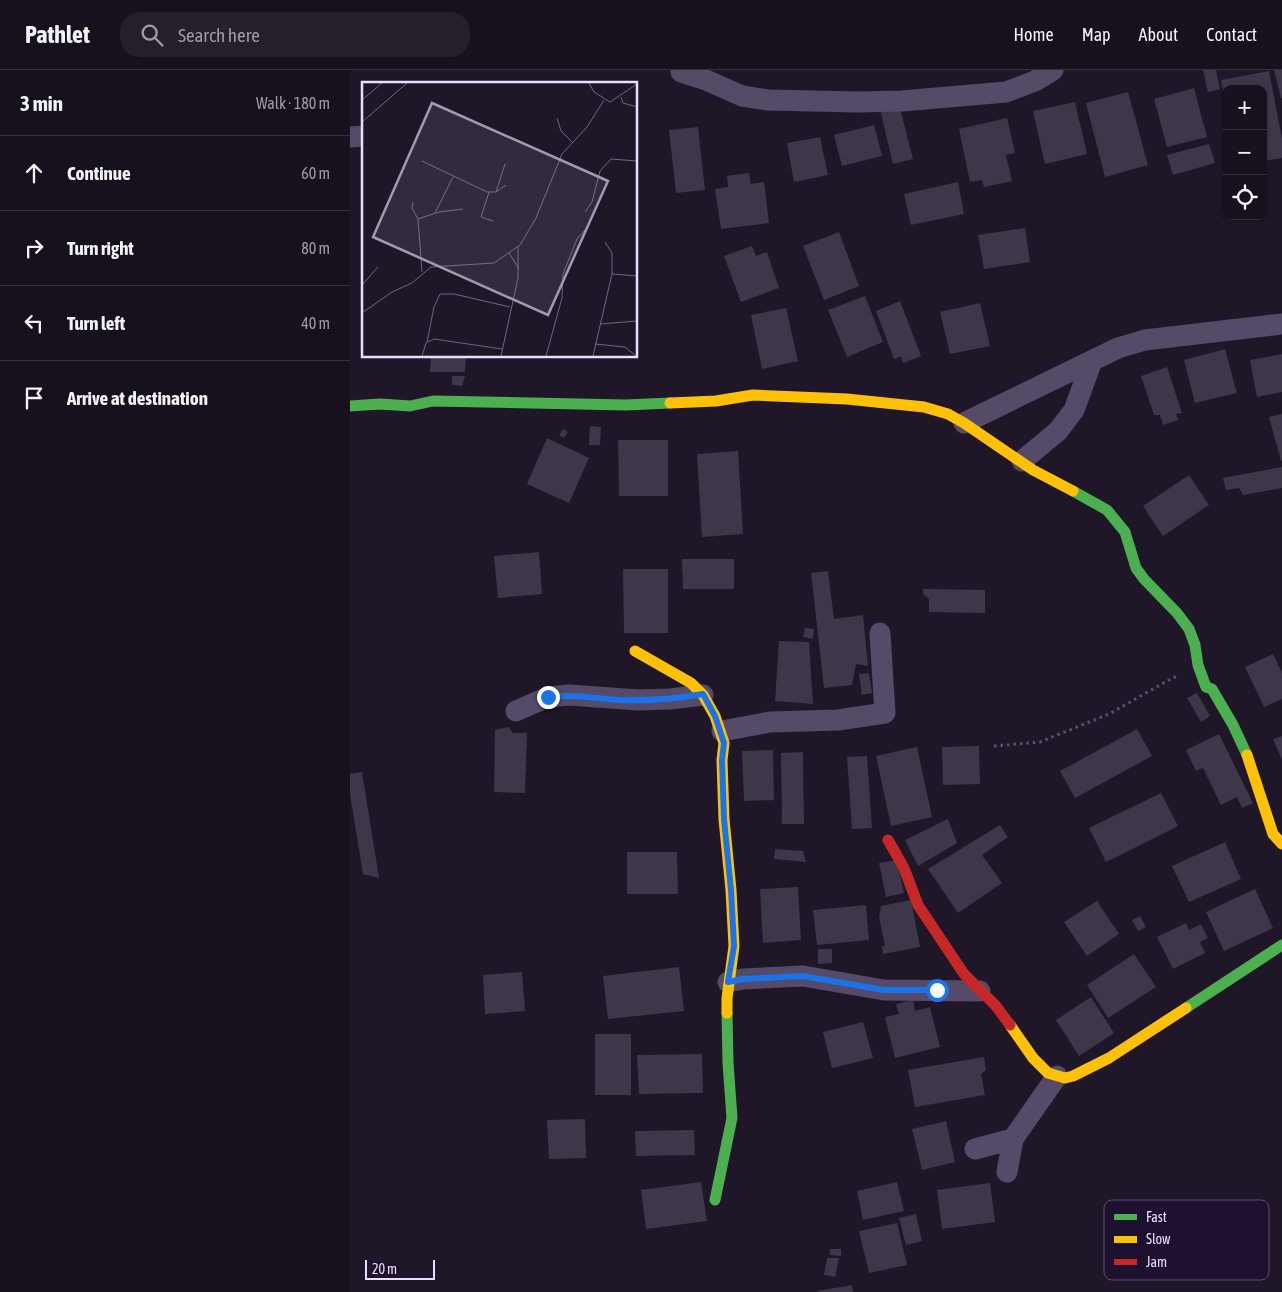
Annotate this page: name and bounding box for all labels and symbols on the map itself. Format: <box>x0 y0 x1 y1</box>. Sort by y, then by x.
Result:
inset map <box>362 82 638 358</box>
route end <box>537 686 560 709</box>
route start <box>926 979 949 1002</box>
legend <box>1104 1200 1269 1280</box>
text: Fast <box>1146 1209 1167 1225</box>
text: Slow <box>1146 1231 1171 1247</box>
text: Jam <box>1146 1254 1167 1270</box>
scale bar <box>365 1257 435 1280</box>

